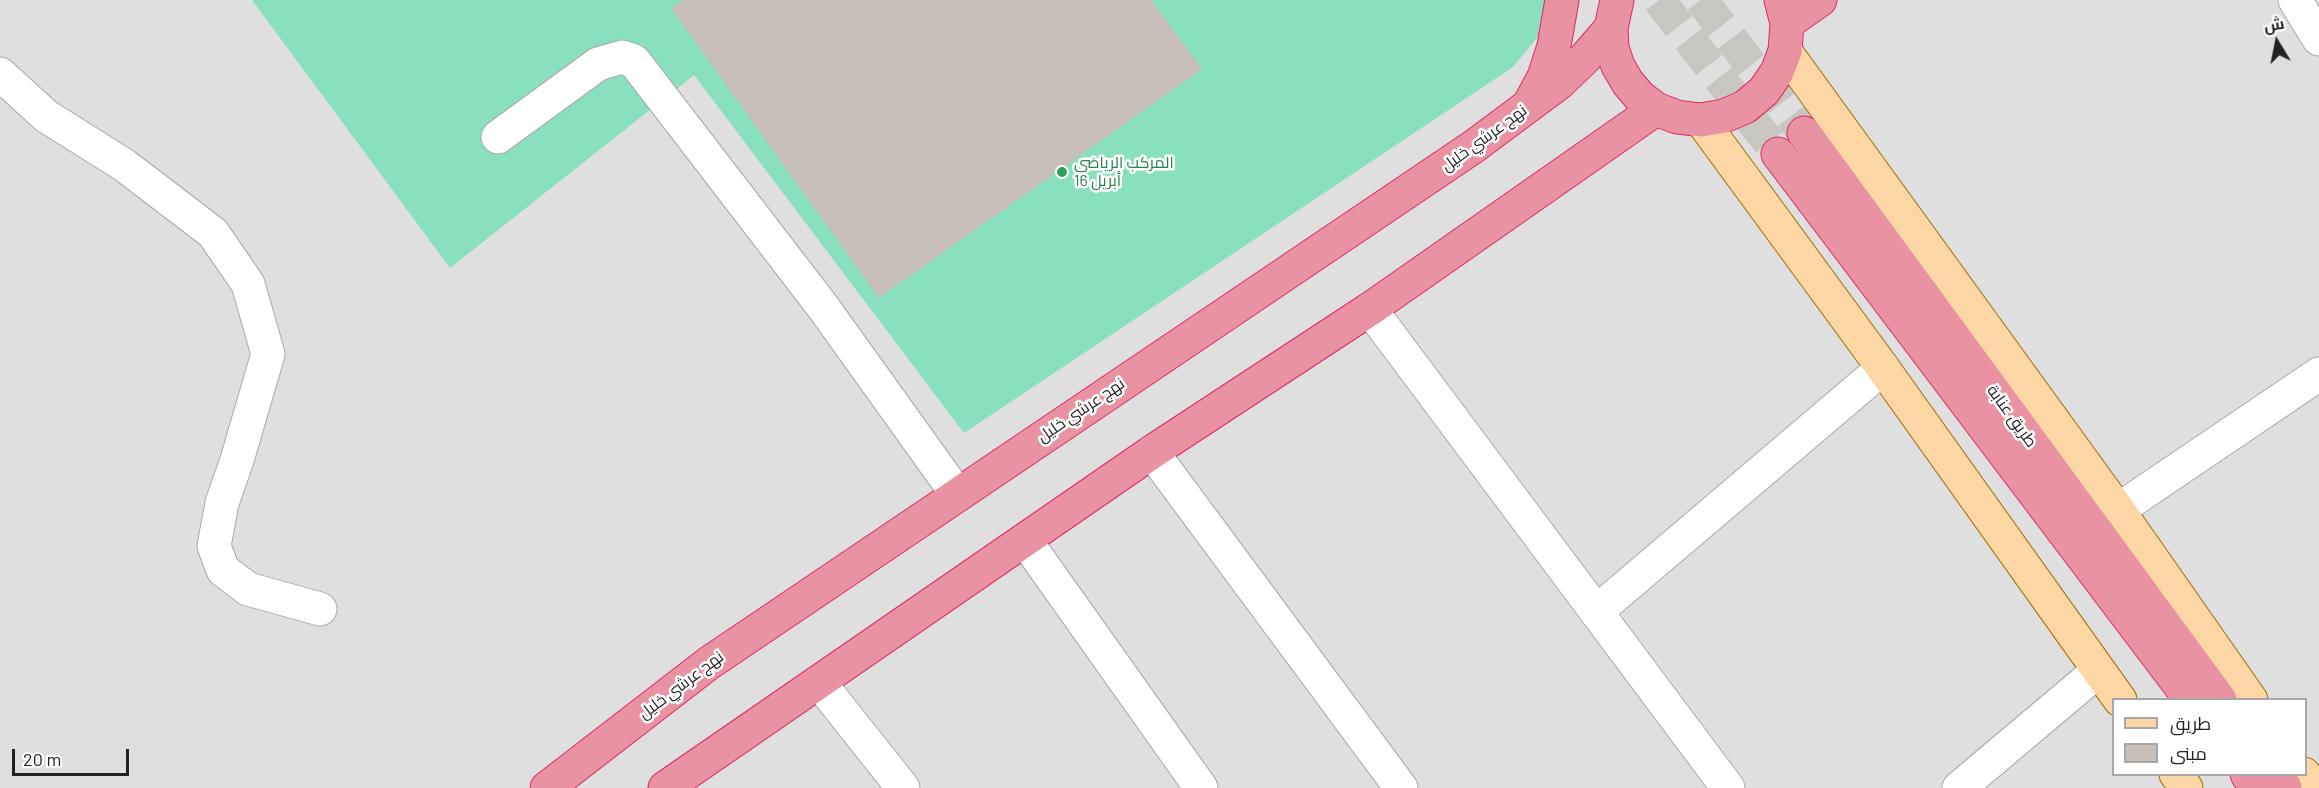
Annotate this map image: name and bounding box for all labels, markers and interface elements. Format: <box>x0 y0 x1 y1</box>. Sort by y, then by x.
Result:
north arrow <box>2247 12 2307 72</box>
text: ش <box>2262 13 2286 35</box>
street label: نهج عرشي خليل <box>1437 101 1531 175</box>
place label: المركب الرياضي 16 أبريل <box>1074 153 1174 191</box>
marker: المركب الرياضي 16 أبريل <box>1055 165 1069 179</box>
street label: نهج عرشي خليل <box>1034 374 1128 446</box>
street label: طريق عنابة <box>1983 381 2041 451</box>
street label: نهج عرشي خليل <box>635 647 727 723</box>
legend <box>2112 698 2307 776</box>
text: طريق <box>2170 712 2211 734</box>
scale bar <box>15 737 132 775</box>
text: مبنى <box>2170 742 2207 764</box>
text: 20 m <box>23 748 61 770</box>

